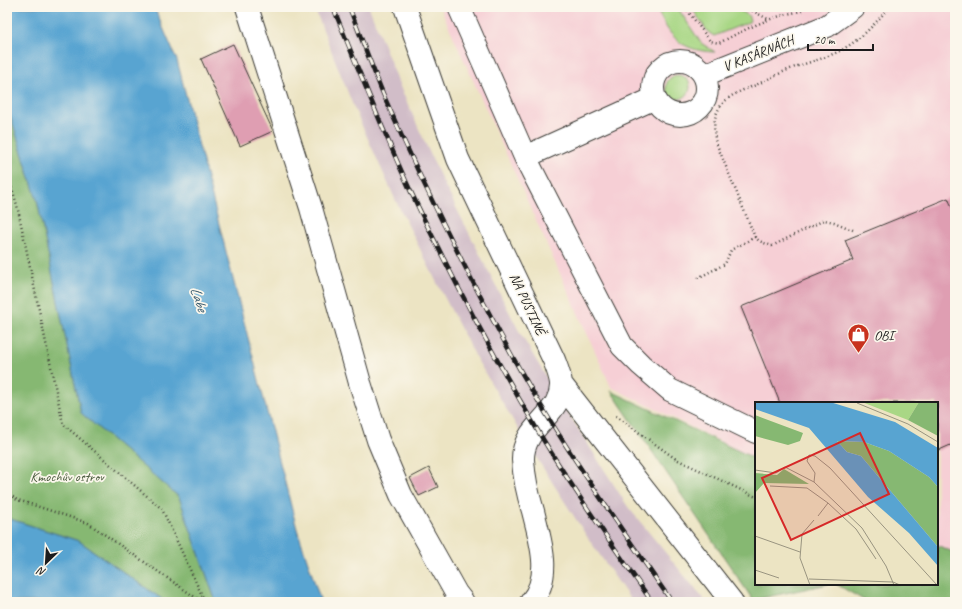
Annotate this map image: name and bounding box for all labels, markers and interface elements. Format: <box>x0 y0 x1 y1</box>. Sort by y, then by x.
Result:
scale bar <box>808 26 873 52</box>
street label: V KASÁRNÁCH <box>720 31 798 75</box>
text: 20 m <box>814 32 836 48</box>
street label: NA PUSTINĚ <box>506 270 550 340</box>
water label: Labe <box>186 285 212 316</box>
shop icon: OBI <box>845 322 871 355</box>
place label: OBI <box>874 327 897 344</box>
inset map <box>755 402 938 585</box>
park label: Kmochův ostrov <box>30 468 105 485</box>
north arrow <box>26 543 66 583</box>
text: N <box>34 563 48 580</box>

